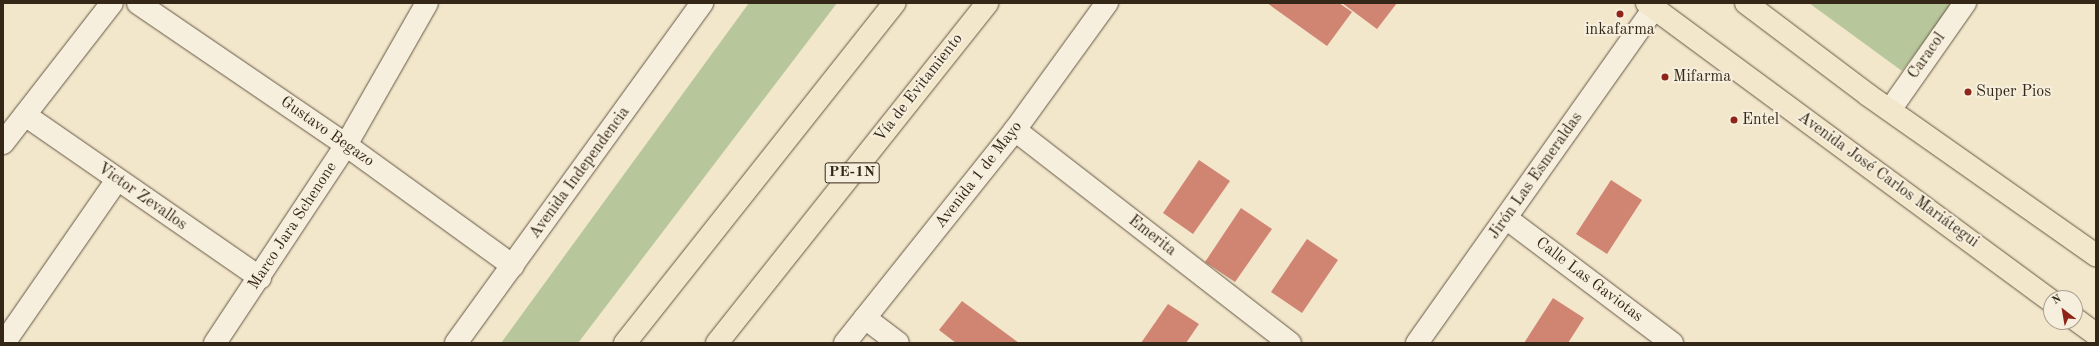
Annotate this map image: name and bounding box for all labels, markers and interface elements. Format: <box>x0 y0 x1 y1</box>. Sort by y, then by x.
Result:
marker: inkafarma <box>1615 9 1625 19</box>
place label: inkafarma <box>1585 20 1655 40</box>
street label: Caracol <box>1904 29 1950 83</box>
street label: Vía de Evitamiento <box>871 30 967 146</box>
place label: Mifarma <box>1673 67 1731 87</box>
marker: Mifarma <box>1660 72 1670 82</box>
place label: Super Pios <box>1976 82 2051 102</box>
marker: Super Pios <box>1963 87 1973 97</box>
street label: Gustavo Begazo <box>276 93 378 171</box>
street label: Avenida Independencia <box>526 103 634 243</box>
street label: Avenida José Carlos Mariátegui <box>1794 108 1982 252</box>
street label: Jirón Las Esmeraldas <box>1485 109 1587 243</box>
place label: Entel <box>1742 110 1779 130</box>
marker: Entel <box>1729 115 1739 125</box>
street label: Avenida 1 de Mayo <box>931 118 1027 232</box>
street label: Victor Zevallos <box>94 159 190 235</box>
street label: Marco Jara Schenone <box>245 159 341 293</box>
road number: PE-1N <box>824 160 880 186</box>
street label: Emerita <box>1124 211 1180 261</box>
street label: Calle Las Gaviotas <box>1532 233 1646 327</box>
north arrow <box>2043 290 2083 330</box>
text: N <box>2051 293 2064 307</box>

